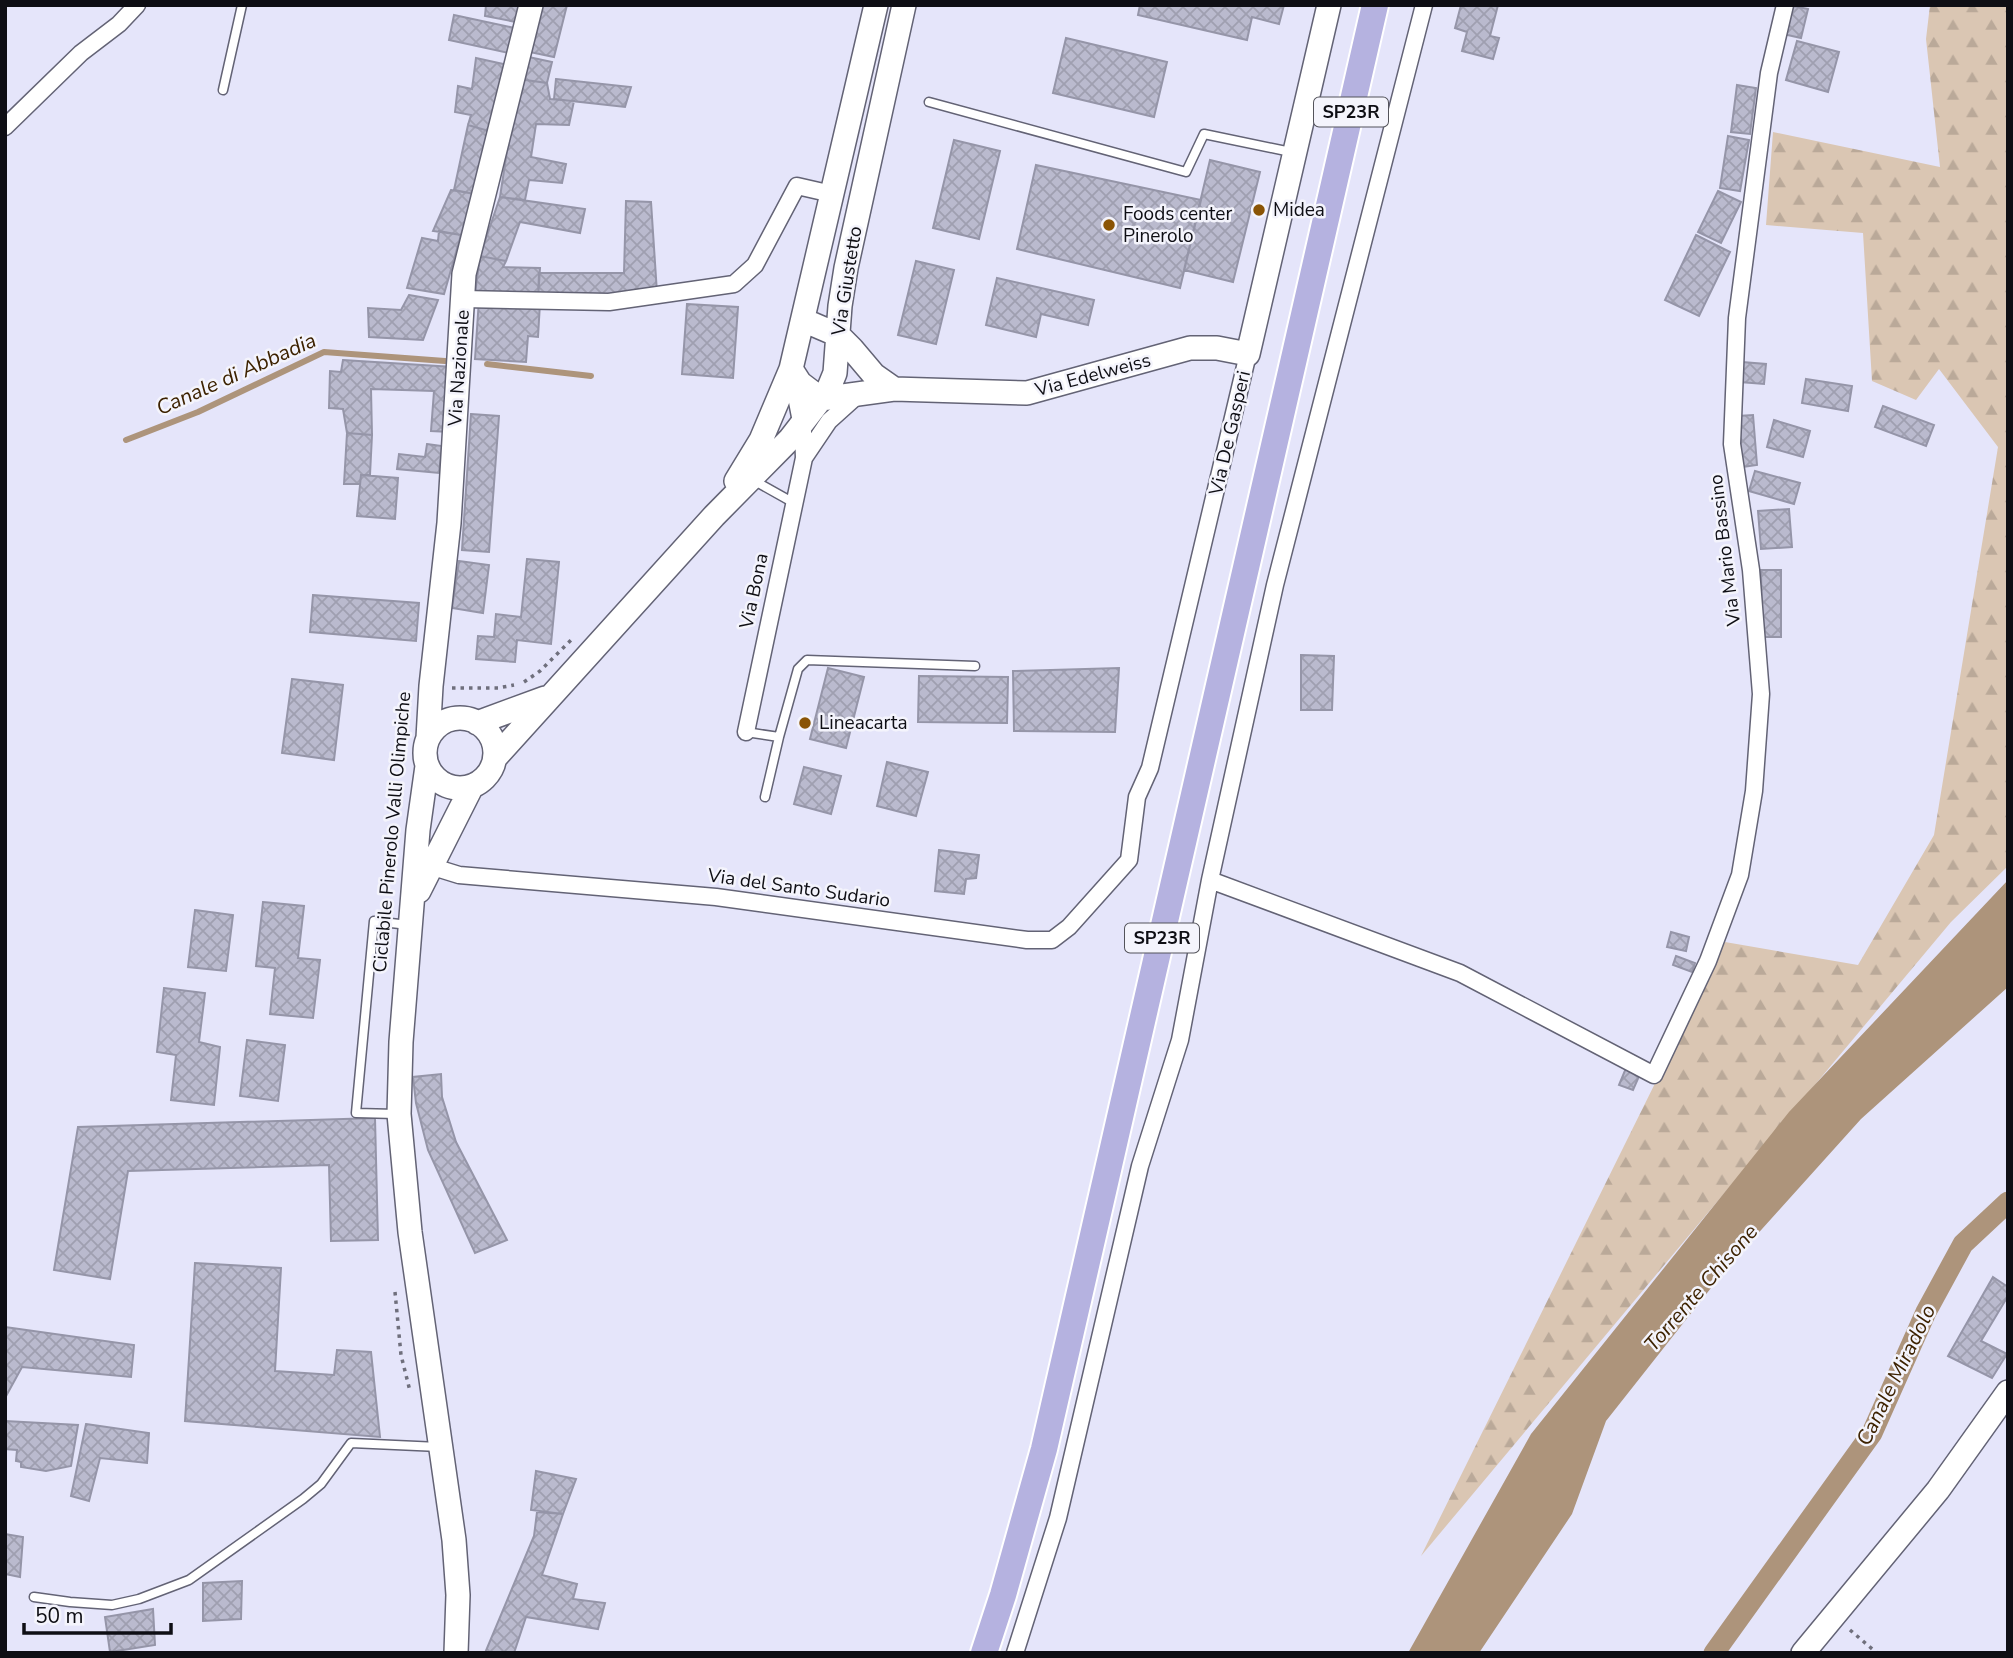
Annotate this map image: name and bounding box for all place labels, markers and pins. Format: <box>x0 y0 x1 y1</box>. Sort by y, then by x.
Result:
place label: Midea <box>1273 197 1325 223</box>
place label: Foods center Pinerolo <box>1123 201 1232 249</box>
marker: Midea <box>1251 202 1267 218</box>
marker: Foods center Pinerolo <box>1101 217 1117 233</box>
place label: Lineacarta <box>819 710 908 736</box>
marker: Lineacarta <box>797 715 813 731</box>

